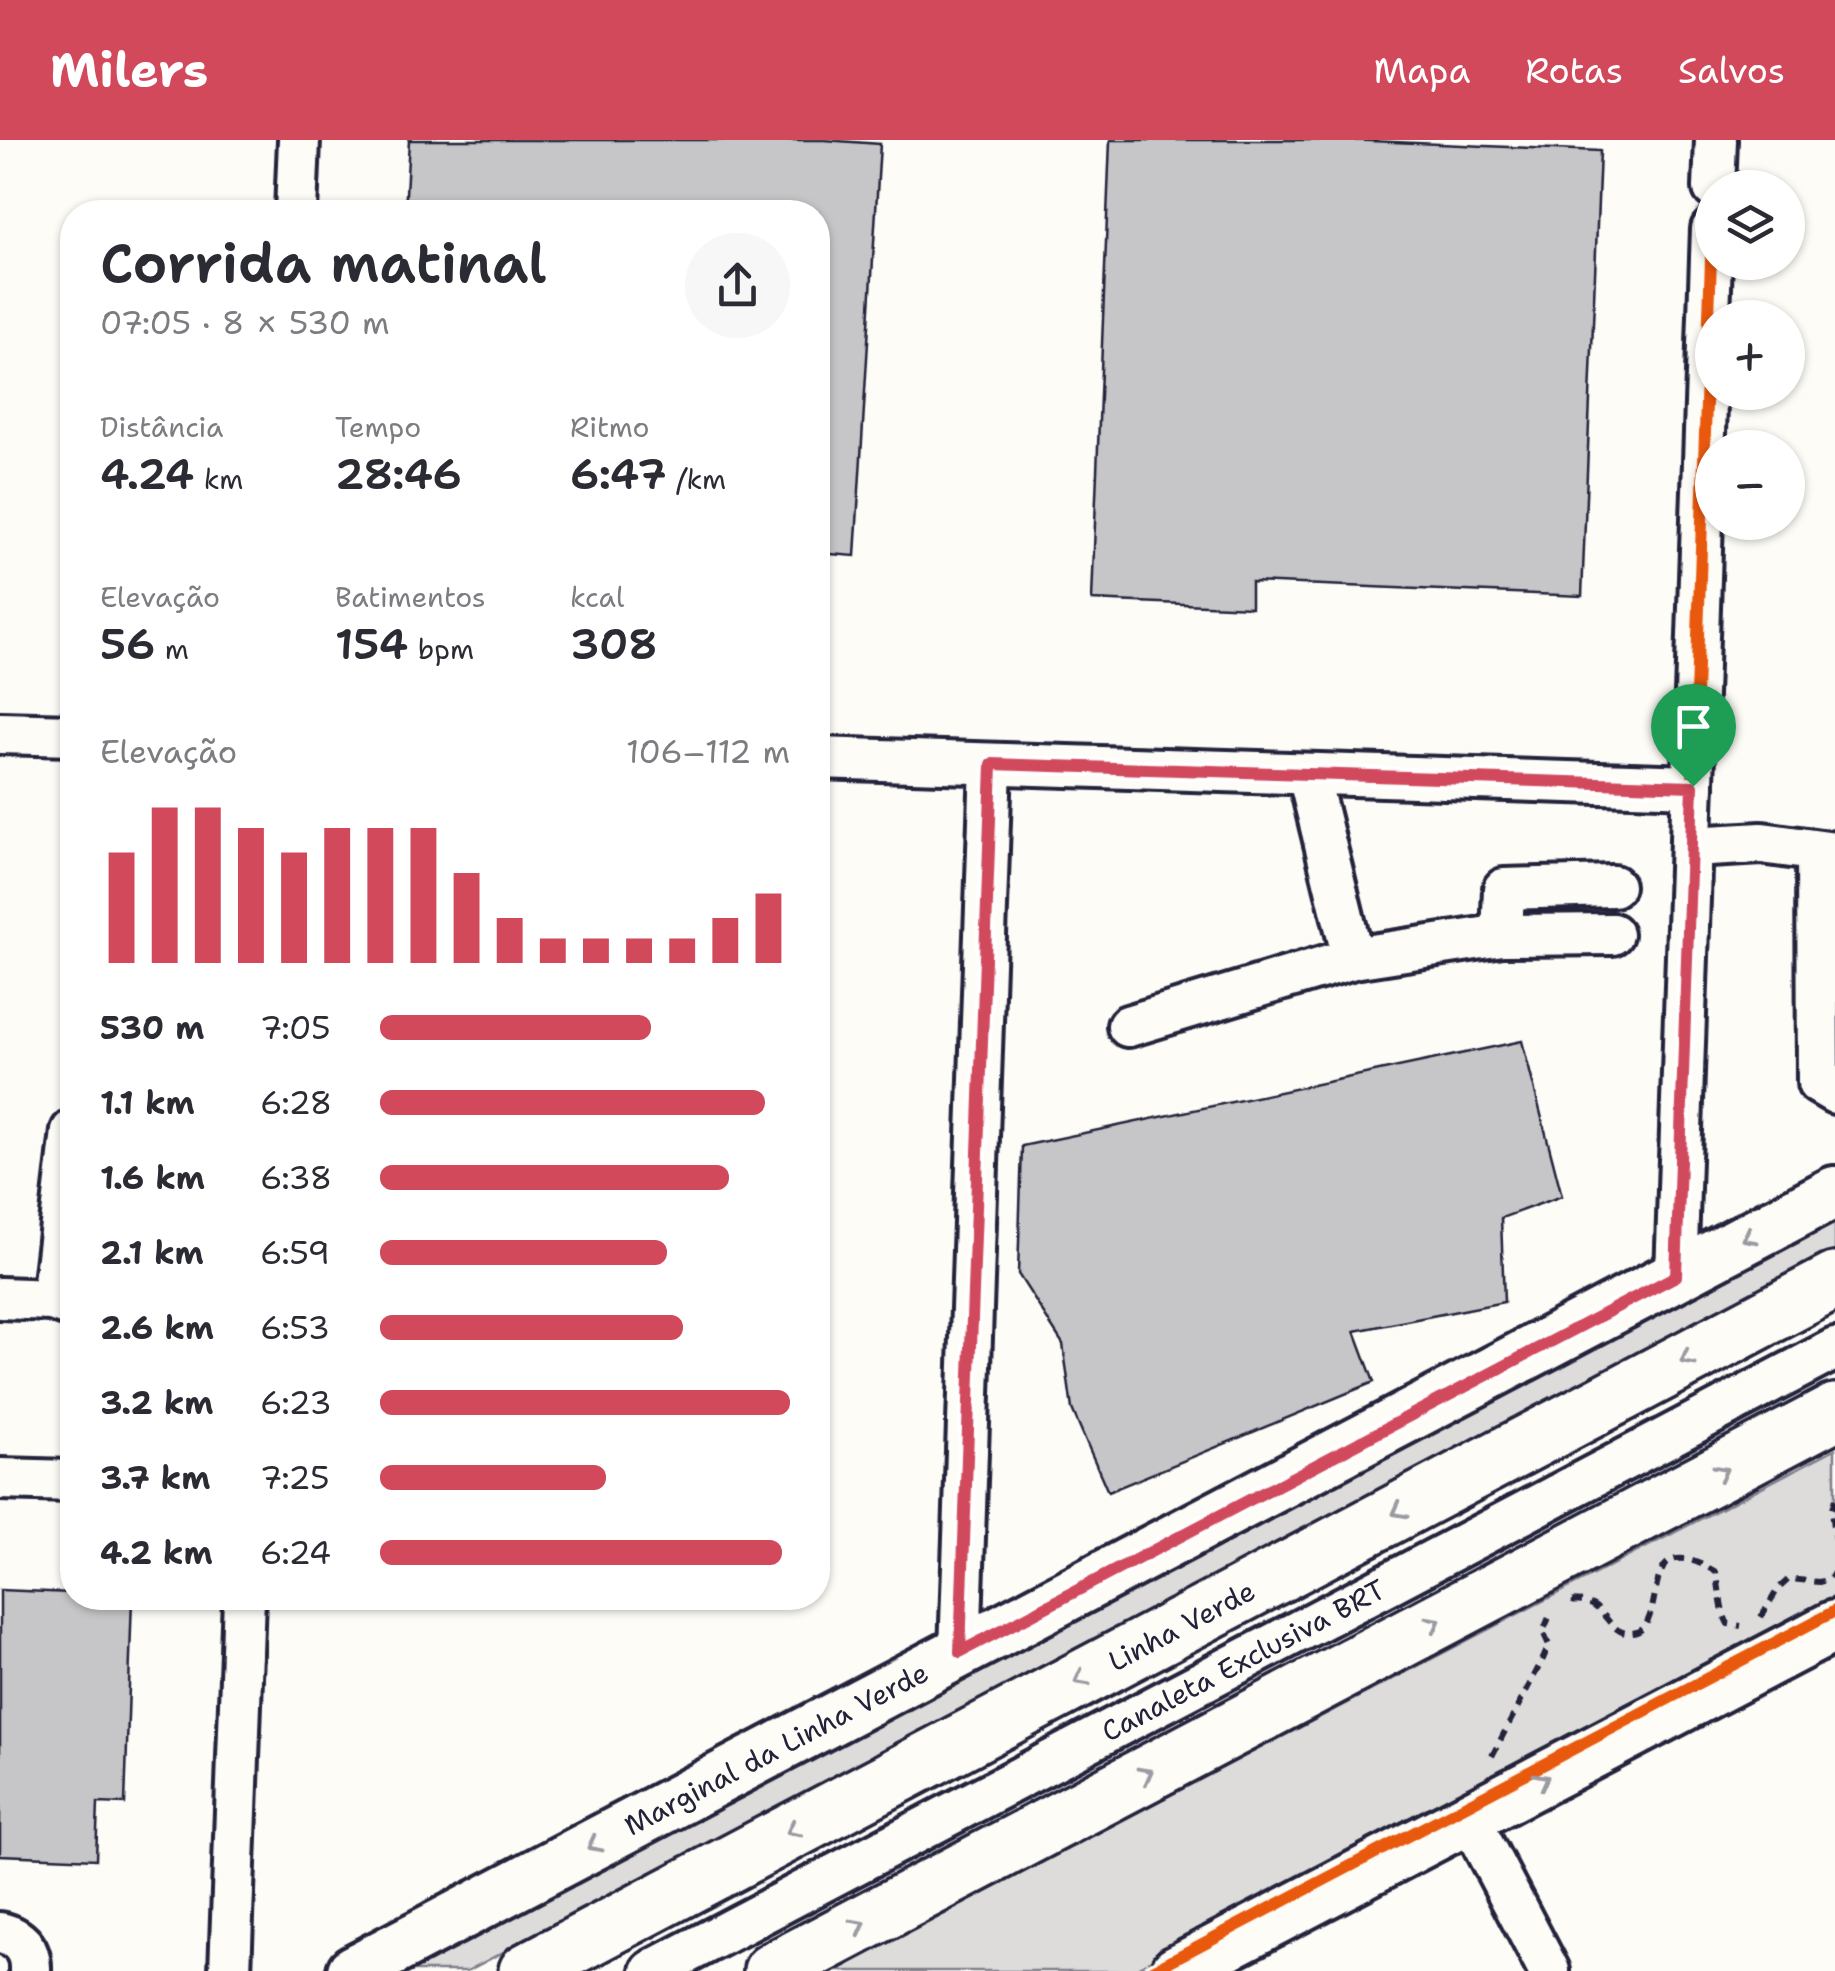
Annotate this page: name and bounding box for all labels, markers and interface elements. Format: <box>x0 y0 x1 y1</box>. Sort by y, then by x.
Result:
text: Milers <box>50 38 208 102</box>
text: Mapa <box>1374 47 1470 94</box>
text: Rotas <box>1525 47 1623 94</box>
text: Salvos <box>1678 47 1785 94</box>
map controls <box>1695 170 1805 540</box>
button: layers <box>1695 170 1805 280</box>
text: Corrida matinal <box>100 226 547 300</box>
button: share <box>685 233 790 338</box>
button: + <box>1695 300 1805 410</box>
text: 07:05 · 8 × 530 m <box>100 301 389 344</box>
text: Distância <box>100 408 223 446</box>
text: Tempo <box>335 408 421 446</box>
text: Ritmo <box>570 408 650 446</box>
button: − <box>1695 430 1805 540</box>
text: 4.24 <box>100 446 194 502</box>
text: 28:46 <box>335 446 462 502</box>
text: 6:47 <box>570 446 667 502</box>
text: km <box>194 460 243 498</box>
text: /km <box>667 460 726 498</box>
text: Elevação <box>100 578 220 616</box>
text: Batimentos <box>335 578 486 616</box>
text: kcal <box>570 578 624 616</box>
text: 56 <box>100 616 155 672</box>
text: 154 <box>335 616 408 672</box>
text: 308 <box>570 616 658 672</box>
text: m <box>155 630 189 668</box>
text: bpm <box>408 630 474 668</box>
pin <box>1651 684 1736 787</box>
icon: arrive <box>1666 699 1721 754</box>
text: Elevação <box>100 730 237 773</box>
text: 106–112 m <box>626 730 790 773</box>
text: 530 m <box>100 1006 204 1049</box>
text: 7:05 <box>260 1006 331 1049</box>
text: 1.1 km <box>100 1081 195 1124</box>
text: 6:28 <box>260 1081 332 1124</box>
text: 1.6 km <box>100 1156 205 1199</box>
text: 6:38 <box>260 1156 332 1199</box>
one-way arrow <box>1741 1225 1759 1245</box>
text: 2.1 km <box>100 1231 204 1274</box>
text: 6:59 <box>260 1231 330 1274</box>
text: 2.6 km <box>100 1306 214 1349</box>
text: 6:53 <box>260 1306 330 1349</box>
one-way arrow <box>1679 1347 1697 1366</box>
text: 3.2 km <box>100 1381 213 1424</box>
text: 6:23 <box>260 1381 332 1424</box>
text: 3.7 km <box>100 1456 210 1499</box>
text: 7:25 <box>260 1456 330 1499</box>
one-way arrow <box>1711 1464 1729 1484</box>
one-way arrow <box>1392 1499 1410 1518</box>
text: 4.2 km <box>100 1531 213 1574</box>
text: 6:24 <box>260 1531 331 1574</box>
street label: Canaleta Exclusiva BRT <box>1095 1570 1392 1750</box>
street label: Linha Verde <box>1102 1571 1262 1680</box>
one-way arrow <box>1423 1616 1441 1635</box>
street label: Marginal da Linha Verde <box>618 1653 935 1844</box>
one-way arrow <box>1073 1667 1091 1686</box>
one-way arrow <box>1136 1767 1154 1786</box>
one-way arrow <box>1531 1772 1549 1792</box>
one-way arrow <box>786 1818 804 1838</box>
one-way arrow <box>586 1833 604 1852</box>
one-way arrow <box>848 1918 866 1938</box>

